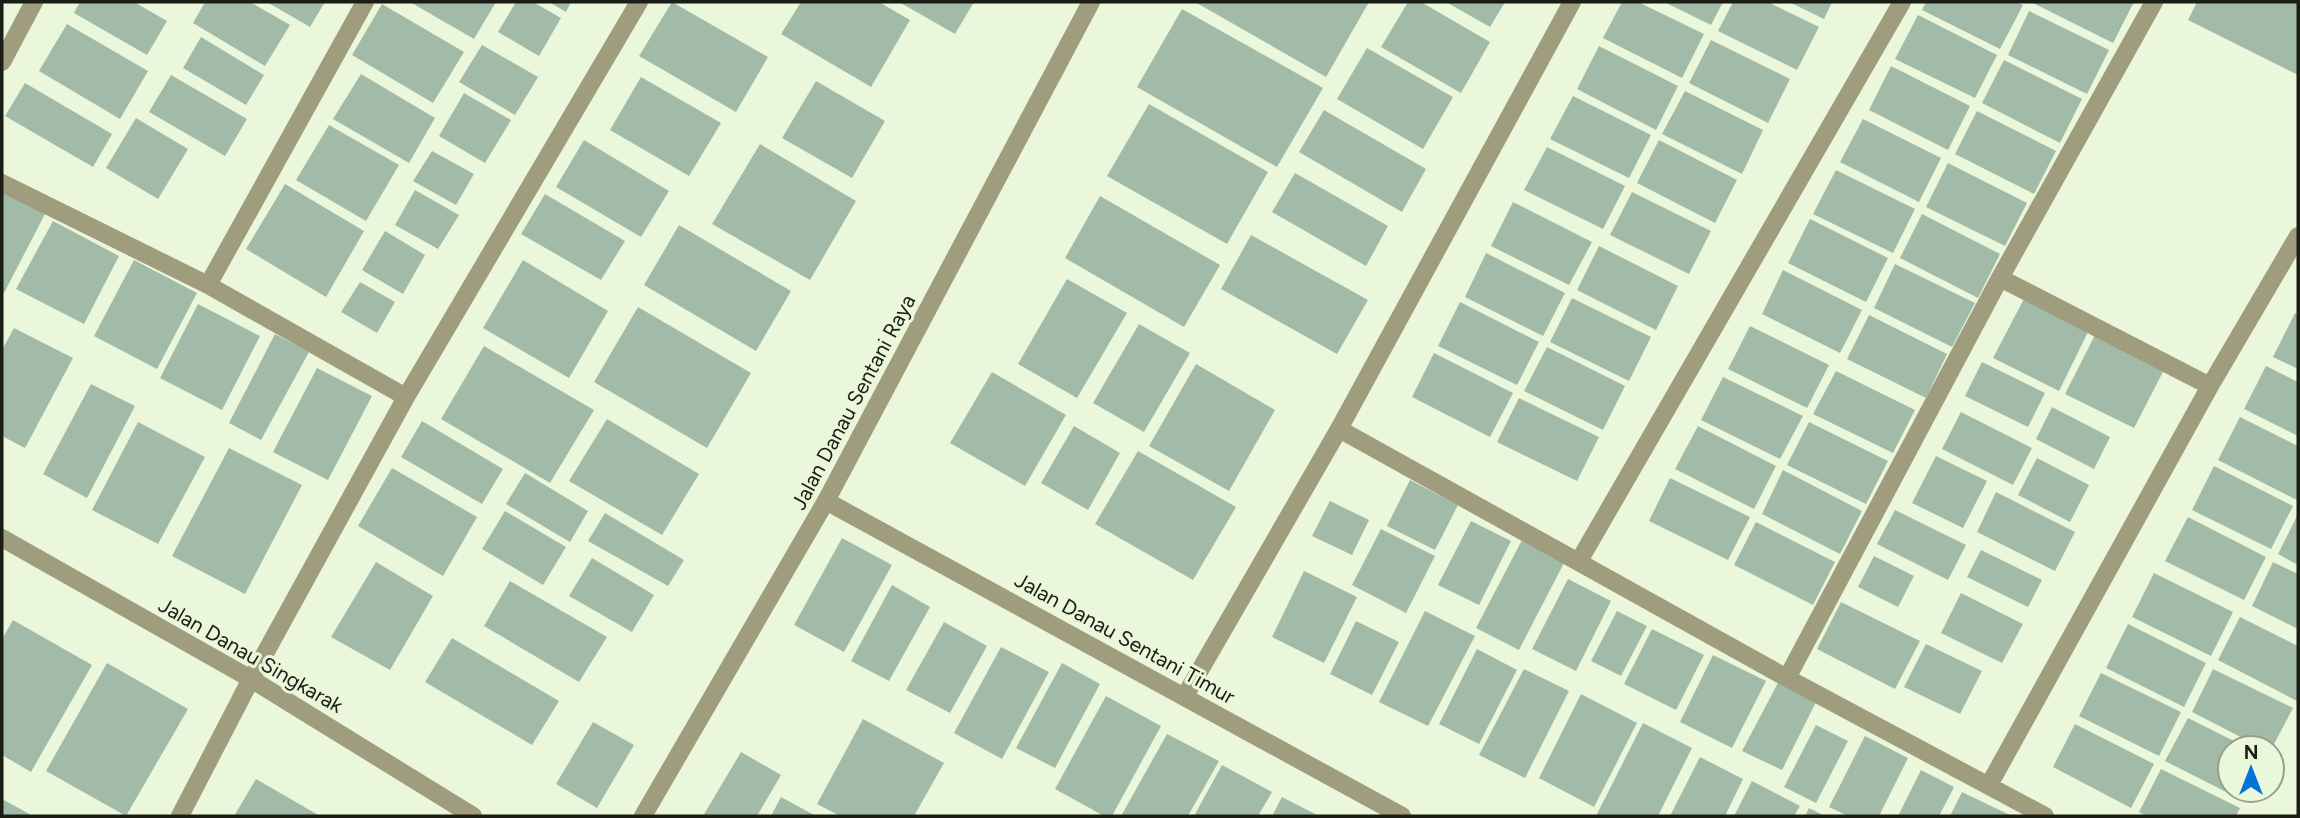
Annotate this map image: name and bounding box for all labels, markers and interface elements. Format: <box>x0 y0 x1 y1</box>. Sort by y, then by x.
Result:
street label: Jalan Danau Sentani Raya <box>786 290 920 514</box>
street label: Jalan Danau Sentani Timur <box>1011 567 1239 709</box>
street label: Jalan Danau Singkarak <box>154 592 348 718</box>
north arrow <box>2216 734 2286 804</box>
text: N <box>2244 741 2258 764</box>

